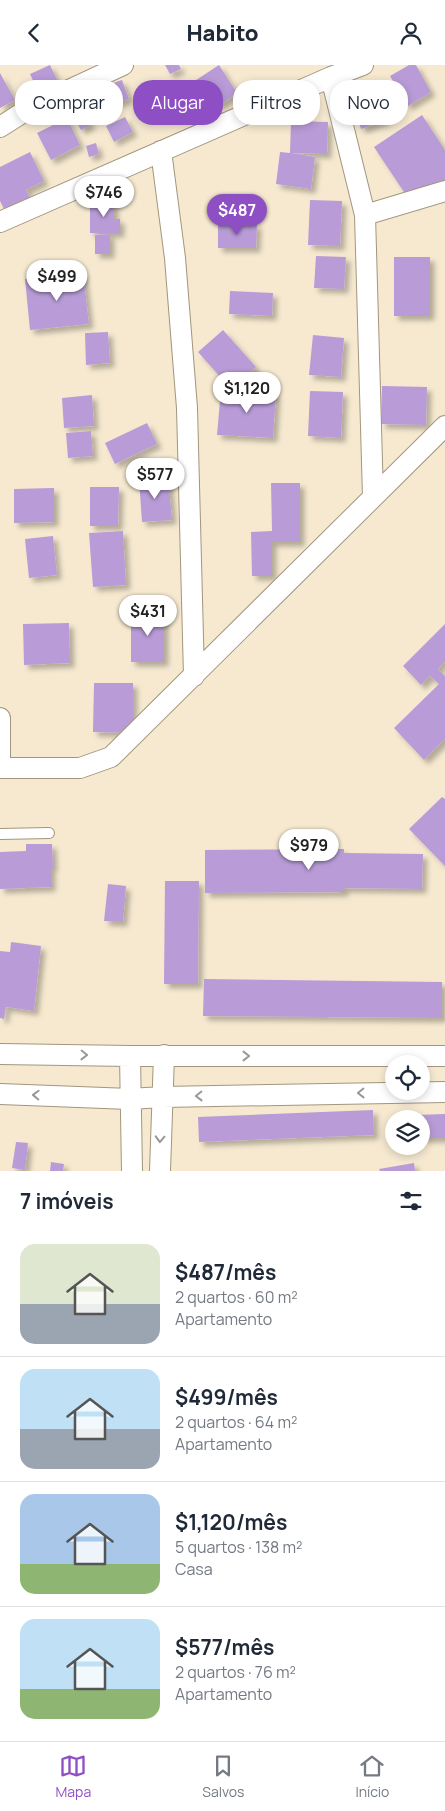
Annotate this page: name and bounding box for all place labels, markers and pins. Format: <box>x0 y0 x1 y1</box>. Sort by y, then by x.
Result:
pin: $746 <box>74 175 134 218</box>
pin: $487 <box>207 193 267 236</box>
pin: $499 <box>27 259 87 302</box>
pin: $1,120 <box>206 371 288 414</box>
pin: $577 <box>125 457 185 500</box>
pin: $431 <box>118 595 178 637</box>
pin: $979 <box>279 829 339 871</box>

